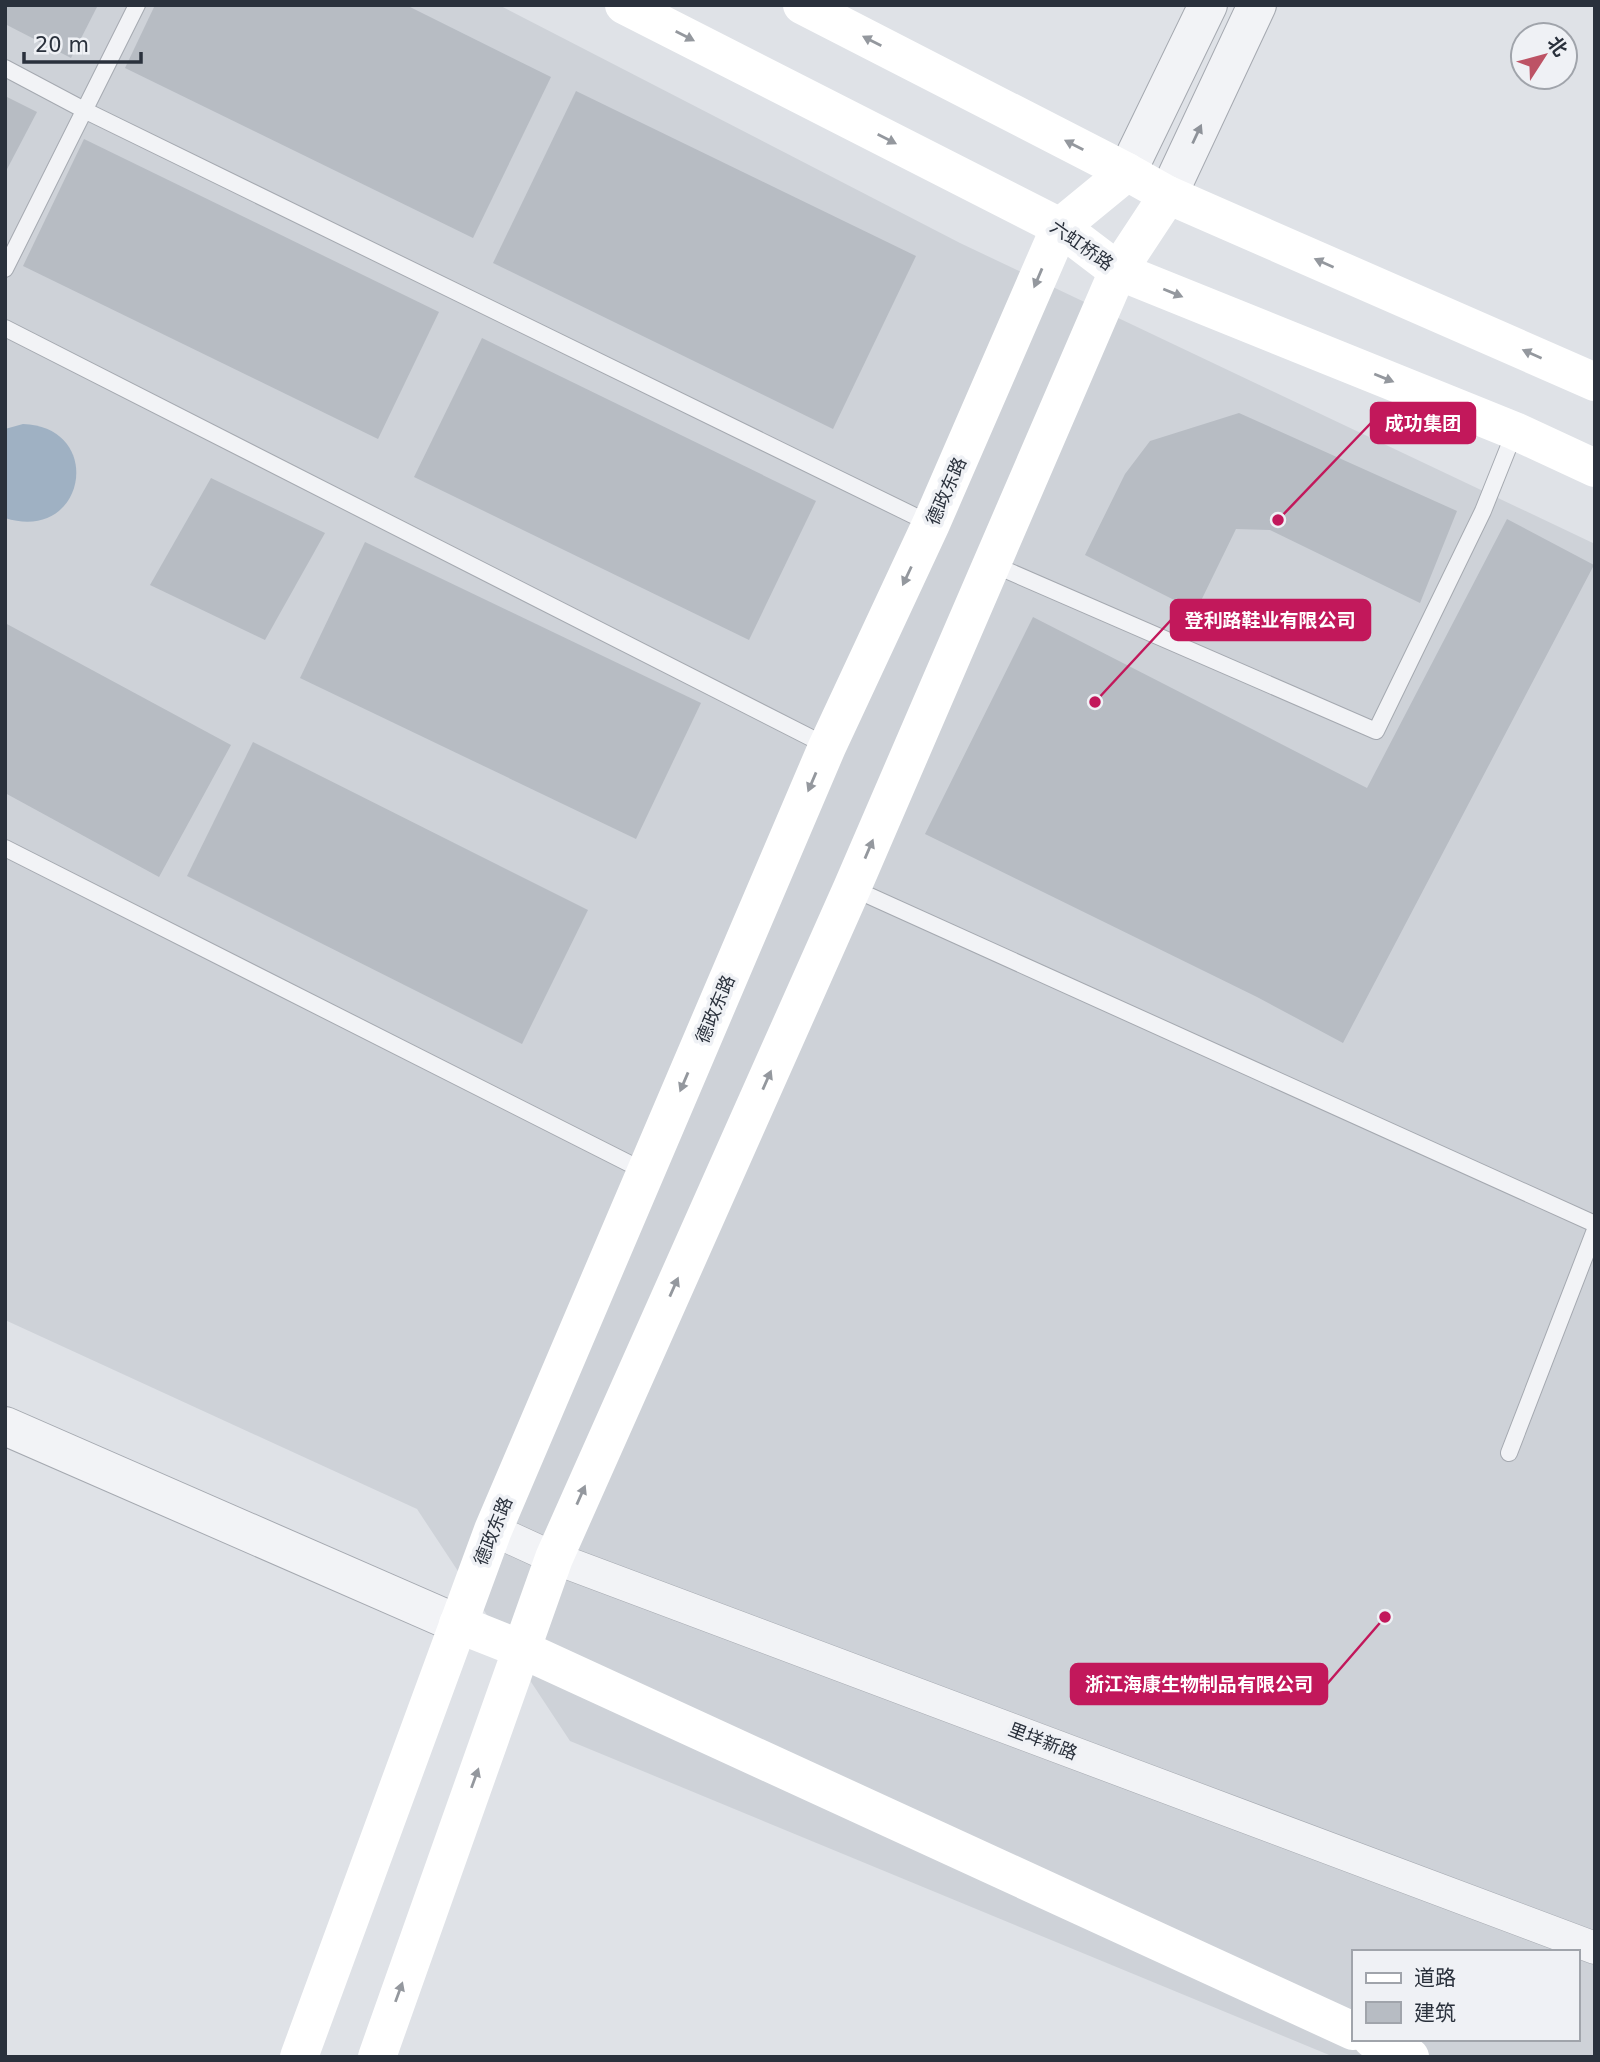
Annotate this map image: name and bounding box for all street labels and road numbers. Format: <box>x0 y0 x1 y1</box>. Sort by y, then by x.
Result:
street label: 六虹桥路 <box>1046 216 1118 274</box>
street label: 德政东路 <box>922 454 970 528</box>
street label: 德政东路 <box>691 972 739 1046</box>
street label: 德政东路 <box>470 1494 516 1568</box>
street label: 里垟新路 <box>1006 1718 1080 1764</box>

